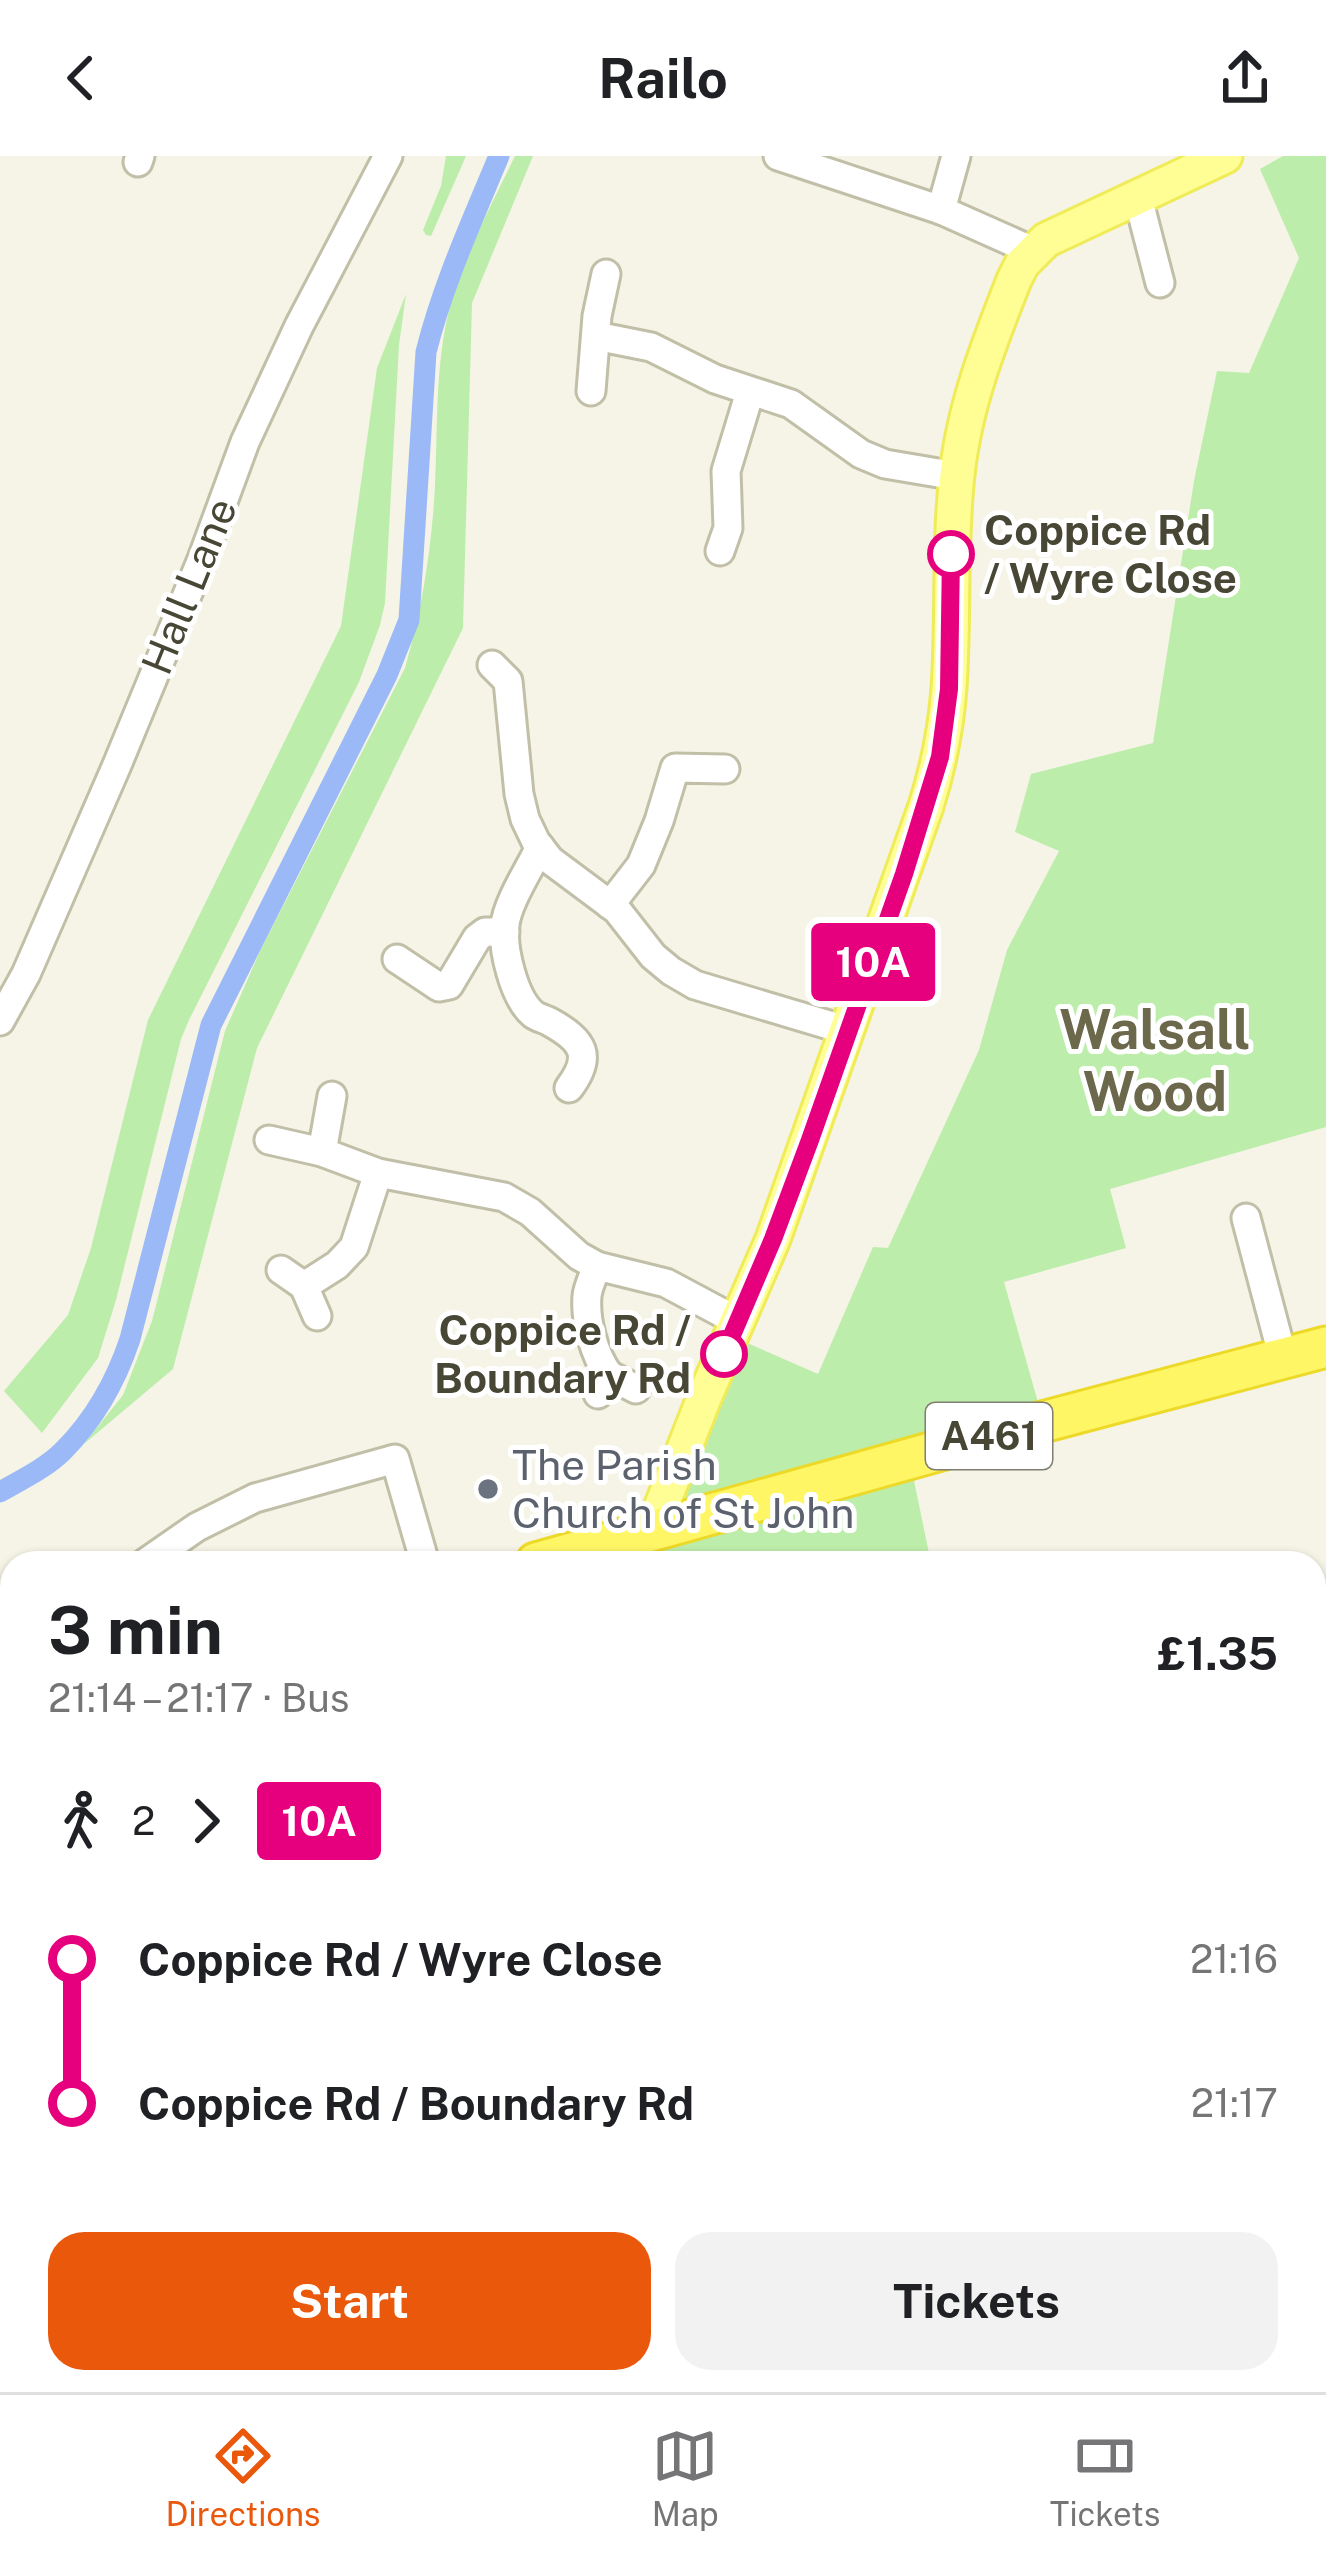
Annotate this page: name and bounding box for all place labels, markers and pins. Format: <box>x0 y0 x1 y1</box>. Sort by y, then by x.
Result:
place label: Coppice Rd / Wyre Close <box>984 505 1237 602</box>
marker: Coppice Rd / Wyre Close <box>929 532 973 576</box>
place label: Coppice Rd / Boundary Rd <box>434 1305 691 1402</box>
marker: Coppice Rd / Boundary Rd <box>702 1332 746 1376</box>
place label: The Parish Church of St John <box>512 1440 854 1537</box>
marker: The Parish Church of St John <box>475 1476 501 1502</box>

